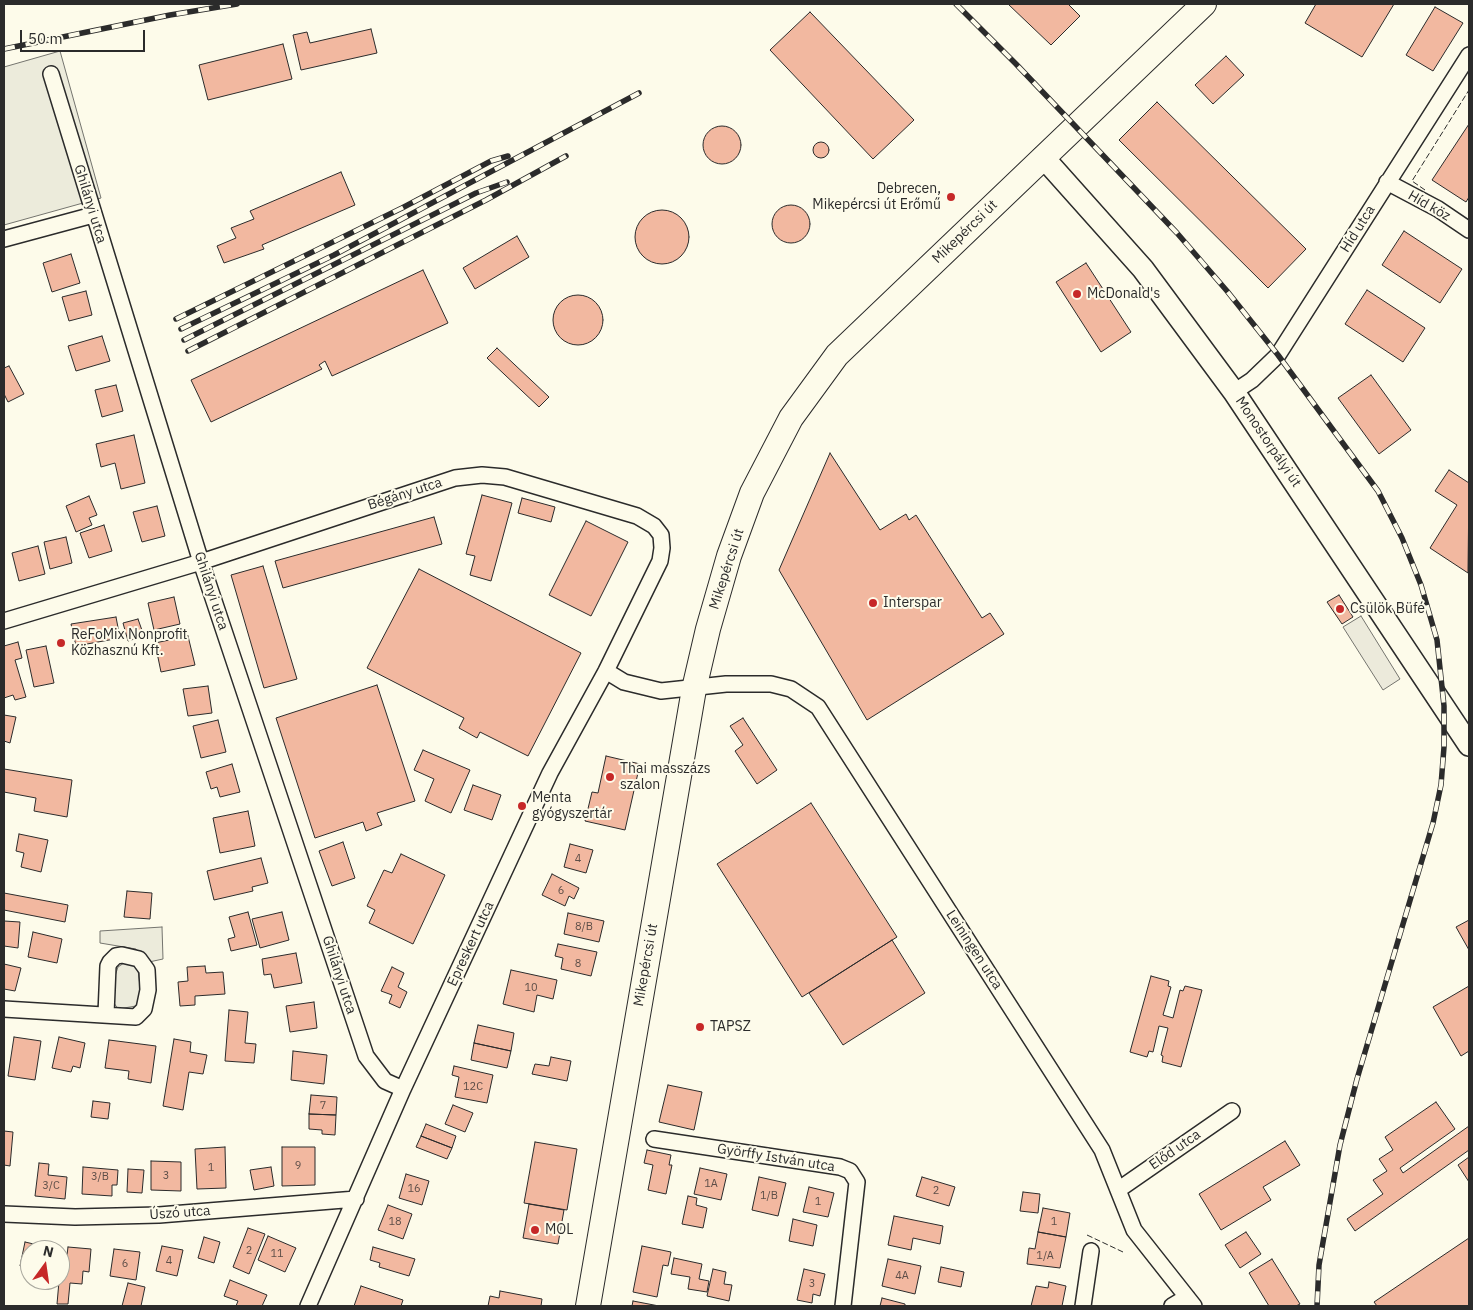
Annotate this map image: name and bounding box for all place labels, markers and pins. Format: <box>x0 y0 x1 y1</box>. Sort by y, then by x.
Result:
place label: Debrecen, Mikepércsi út Erőmű <box>812 181 941 213</box>
marker: Debrecen, Mikepércsi út Erőmű <box>945 191 957 203</box>
place label: McDonald's <box>1087 286 1160 302</box>
marker: McDonald's <box>1071 288 1083 300</box>
place label: Interspar <box>883 595 942 611</box>
marker: Interspar <box>867 597 879 609</box>
place label: Csülök Büfé <box>1350 601 1425 617</box>
marker: Csülök Büfé <box>1334 603 1346 615</box>
place label: ReFoMix Nonprofit Közhasznú Kft. <box>71 627 188 660</box>
marker: ReFoMix Nonprofit Közhasznú Kft. <box>55 637 67 649</box>
place label: Thai masszázs szalon <box>620 761 711 794</box>
marker: Thai masszázs szalon <box>604 771 616 783</box>
place label: Menta gyógyszertár <box>532 790 612 822</box>
marker: Menta gyógyszertár <box>516 800 528 812</box>
place label: TAPSZ <box>710 1019 751 1035</box>
marker: TAPSZ <box>694 1021 706 1033</box>
place label: MOL <box>545 1222 573 1238</box>
marker: MOL <box>529 1224 541 1236</box>

